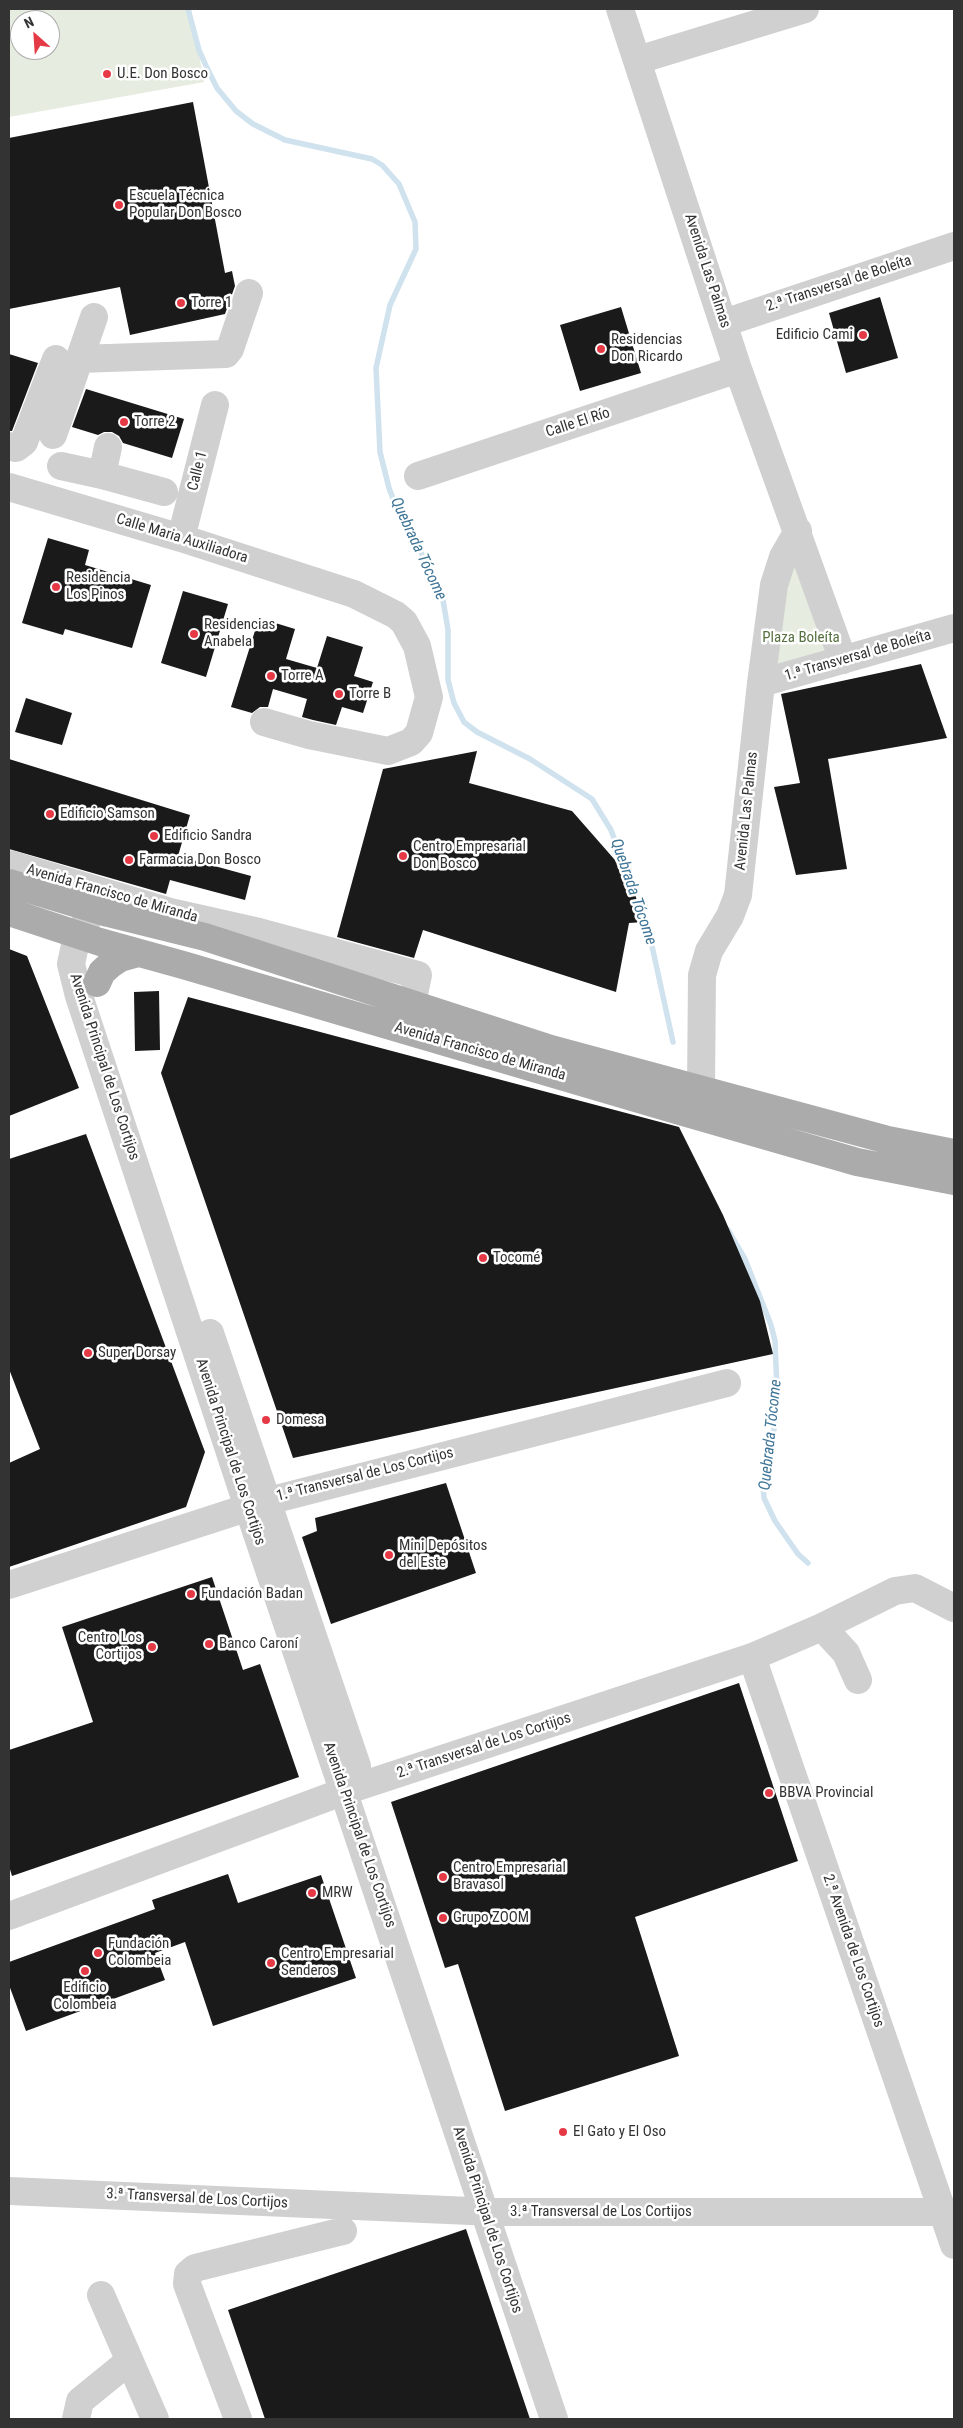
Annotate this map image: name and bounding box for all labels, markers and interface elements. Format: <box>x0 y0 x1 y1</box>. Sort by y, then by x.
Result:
north arrow <box>10 10 60 60</box>
text: N <box>21 13 36 31</box>
place label: U.E. Don Bosco <box>117 65 208 83</box>
marker: U.E. Don Bosco <box>101 68 113 80</box>
place label: Escuela Técnica Popular Don Bosco <box>129 187 242 222</box>
marker: Escuela Técnica Popular Don Bosco <box>113 199 125 211</box>
street label: Avenida Las Palmas <box>680 212 734 330</box>
street label: 2.ª Transversal de Boleíta <box>764 252 914 316</box>
place label: Torre 1 <box>191 294 232 312</box>
marker: Torre 1 <box>175 297 187 309</box>
place label: Edificio Cami <box>776 326 853 344</box>
marker: Edificio Cami <box>857 329 869 341</box>
place label: Residencias Don Ricardo <box>611 331 683 366</box>
marker: Residencias Don Ricardo <box>595 343 607 355</box>
street label: Calle El Río <box>544 404 612 442</box>
place label: Torre 2 <box>134 413 175 431</box>
marker: Torre 2 <box>118 416 130 428</box>
street label: Calle 1 <box>184 449 212 493</box>
water label: Quebrada Tócome <box>386 494 450 604</box>
street label: Calle Maria Auxiliadora <box>114 510 250 568</box>
place label: Residencia Los Pinos <box>66 569 131 604</box>
marker: Residencia Los Pinos <box>50 581 62 593</box>
place label: Residencias Anabela <box>204 616 275 651</box>
street label: 1.ª Transversal de Boleíta <box>783 626 933 686</box>
marker: Residencias Anabela <box>188 628 200 640</box>
park label: Plaza Boleíta <box>762 629 840 647</box>
place label: Torre A <box>281 667 324 685</box>
marker: Torre A <box>265 670 277 682</box>
place label: Torre B <box>349 685 391 703</box>
marker: Torre B <box>333 688 345 700</box>
street label: Avenida Las Palmas <box>732 751 762 871</box>
place label: Edificio Samson <box>60 805 155 823</box>
marker: Edificio Samson <box>44 808 56 820</box>
place label: Edificio Sandra <box>164 827 252 845</box>
marker: Edificio Sandra <box>148 830 160 842</box>
water label: Quebrada Tócome <box>606 836 660 948</box>
place label: Centro Empresarial Don Bosco <box>413 838 526 873</box>
marker: Centro Empresarial Don Bosco <box>397 850 409 862</box>
place label: Farmacia Don Bosco <box>139 851 261 869</box>
marker: Farmacia Don Bosco <box>123 854 135 866</box>
street label: Avenida Francisco de Miranda <box>24 861 200 927</box>
street label: Avenida Principal de Los Cortijos <box>65 971 143 1163</box>
street label: Avenida Francisco de Miranda <box>392 1019 568 1085</box>
place label: Tocomé <box>493 1249 540 1267</box>
marker: Tocomé <box>477 1252 489 1264</box>
place label: Super Dorsay <box>98 1344 176 1362</box>
marker: Super Dorsay <box>82 1347 94 1359</box>
street label: Avenida Principal de Los Cortijos <box>191 1356 269 1548</box>
water label: Quebrada Tócome <box>756 1379 786 1491</box>
place label: Domesa <box>276 1411 324 1429</box>
marker: Domesa <box>260 1414 272 1426</box>
street label: 1.ª Transversal de Los Cortijos <box>275 1444 455 1506</box>
place label: Mini Depósitos del Este <box>399 1537 487 1572</box>
marker: Mini Depósitos del Este <box>383 1549 395 1561</box>
place label: Fundación Badan <box>201 1585 303 1603</box>
marker: Fundación Badan <box>185 1588 197 1600</box>
place label: Centro Los Cortijos <box>78 1629 142 1664</box>
place label: Banco Caroní <box>219 1635 298 1653</box>
marker: Banco Caroní <box>203 1638 215 1650</box>
marker: Centro Los Cortijos <box>146 1641 158 1653</box>
street label: 2.ª Transversal de Los Cortijos <box>395 1709 573 1783</box>
street label: Avenida Principal de Los Cortijos <box>319 1740 399 1930</box>
place label: BBVA Provincial <box>779 1784 873 1802</box>
marker: BBVA Provincial <box>763 1787 775 1799</box>
place label: Centro Empresarial Bravasol <box>453 1859 566 1894</box>
marker: Centro Empresarial Bravasol <box>437 1871 449 1883</box>
street label: 2.ª Avenida de Los Cortijos <box>818 1872 888 2030</box>
place label: MRW <box>322 1884 353 1902</box>
marker: MRW <box>306 1887 318 1899</box>
place label: Grupo ZOOM <box>453 1909 529 1927</box>
marker: Grupo ZOOM <box>437 1912 449 1924</box>
place label: Fundación Colombeia <box>108 1935 171 1970</box>
place label: Centro Empresarial Senderos <box>281 1945 394 1980</box>
marker: Fundación Colombeia <box>92 1947 104 1959</box>
marker: Centro Empresarial Senderos <box>265 1957 277 1969</box>
marker: Edificio Colombeia <box>79 1965 91 1977</box>
place label: Edificio Colombeia <box>53 1979 117 2014</box>
place label: El Gato y El Oso <box>573 2123 666 2141</box>
street label: Avenida Principal de Los Cortijos <box>448 2124 526 2316</box>
marker: El Gato y El Oso <box>557 2126 569 2138</box>
street label: 3.ª Transversal de Los Cortijos <box>106 2185 288 2213</box>
street label: 3.ª Transversal de Los Cortijos <box>510 2203 692 2221</box>

